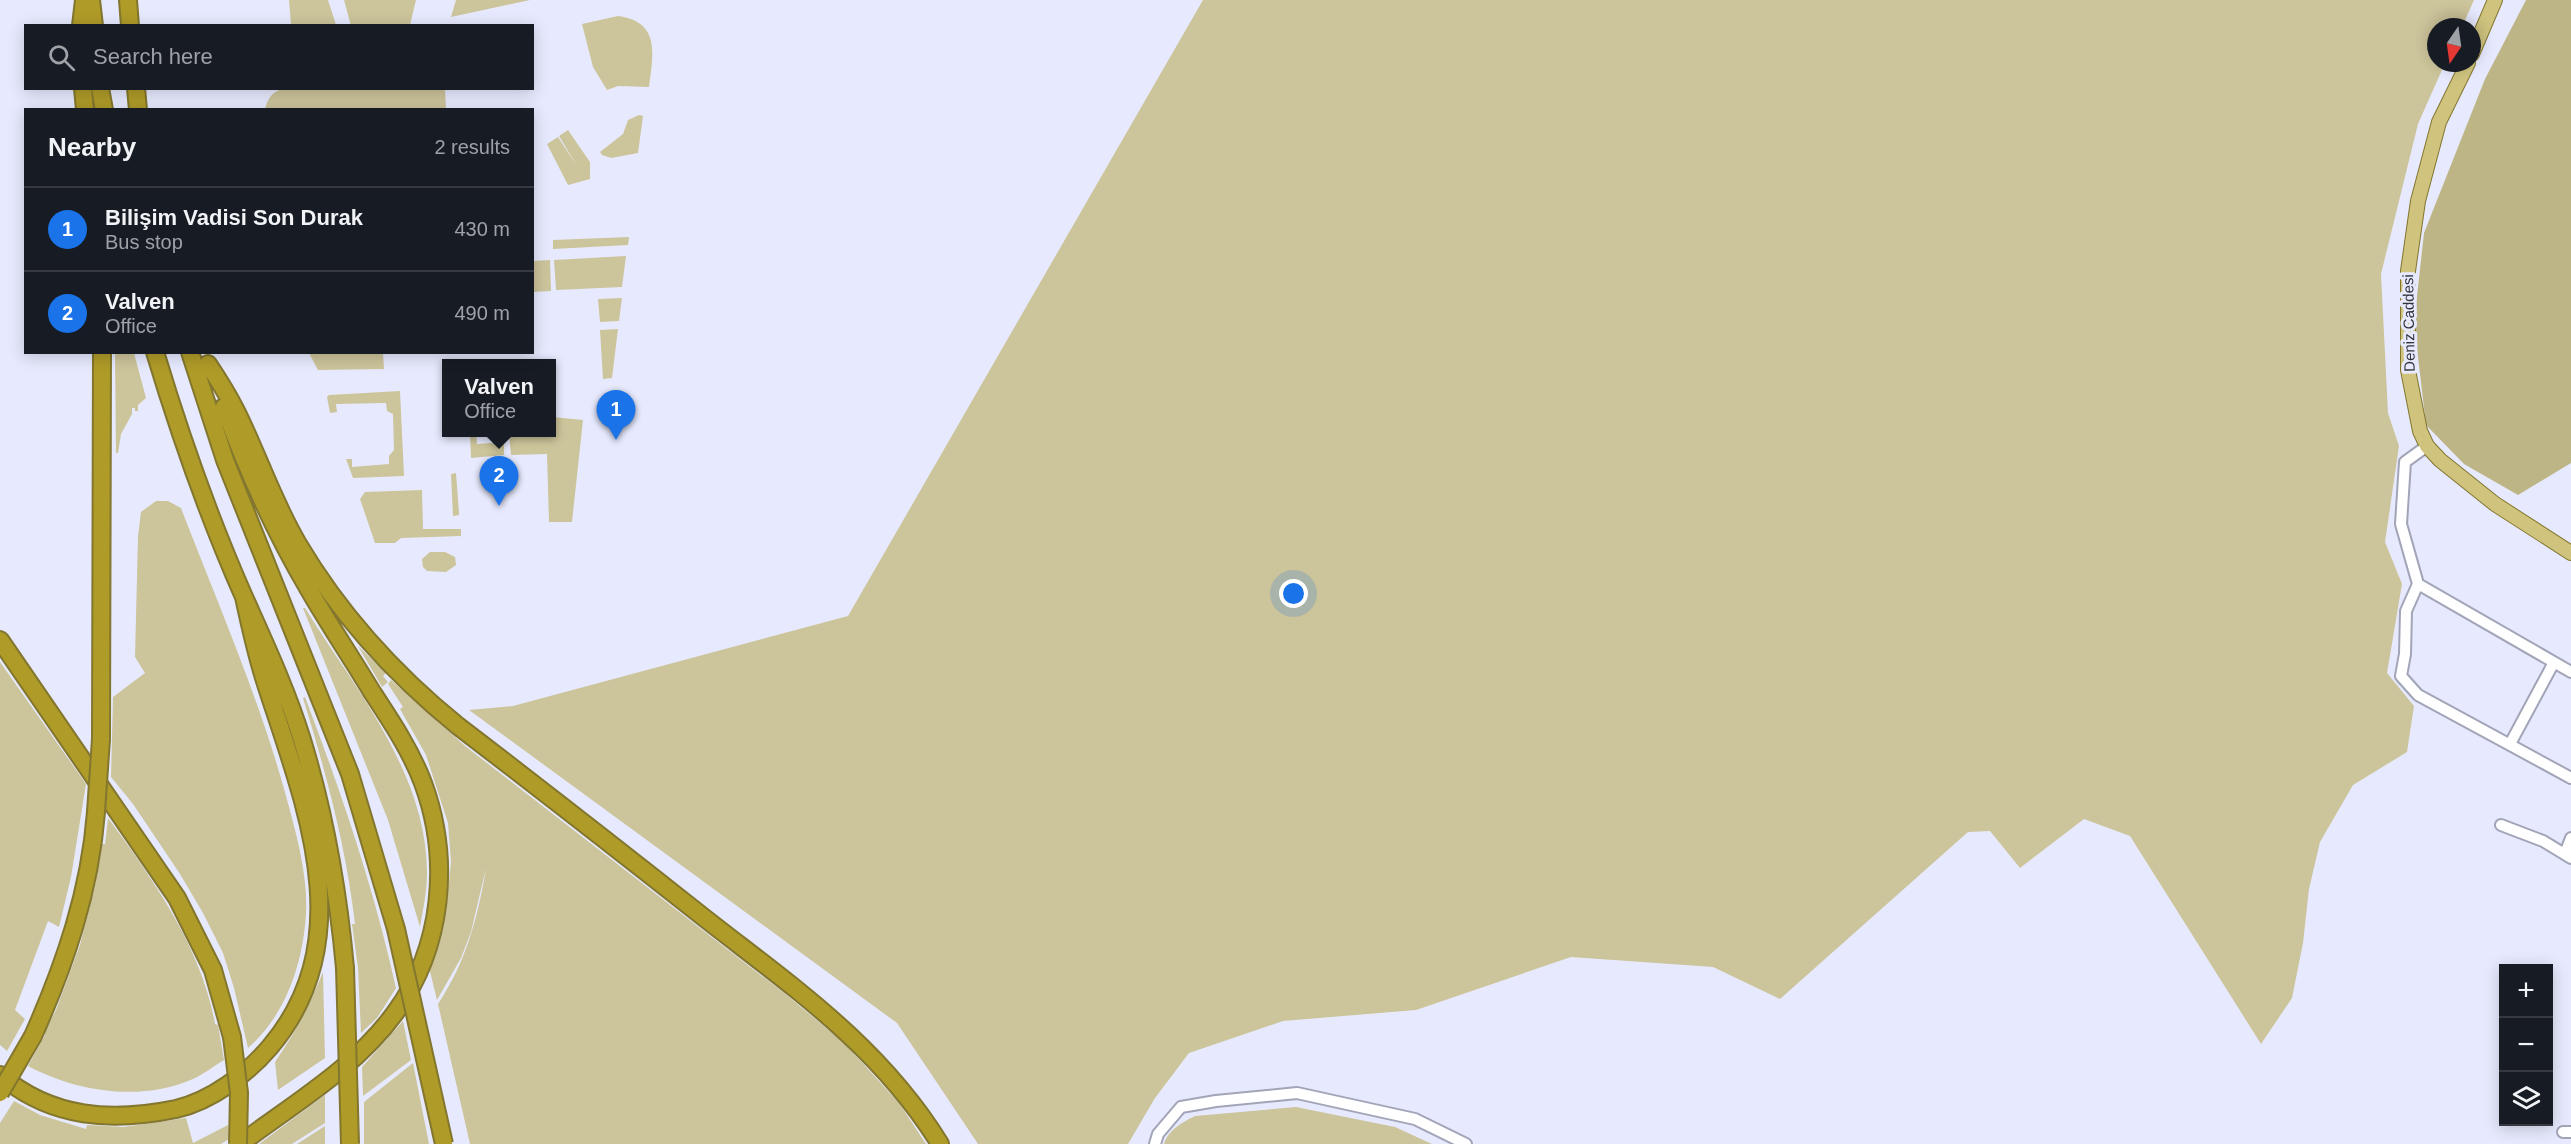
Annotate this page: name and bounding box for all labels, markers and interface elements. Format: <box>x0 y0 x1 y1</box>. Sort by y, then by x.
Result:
north arrow <box>2427 18 2481 72</box>
search box <box>24 24 534 90</box>
icon: search <box>45 41 78 74</box>
text: Search here <box>93 44 213 69</box>
text: Nearby <box>48 132 136 162</box>
text: 2 results <box>434 136 510 158</box>
text: Bilişim Vadisi Son Durak <box>105 205 363 230</box>
text: 1 <box>62 218 73 240</box>
text: 430 m <box>454 218 510 240</box>
text: Bus stop <box>105 231 183 253</box>
street label: Deniz Caddesi <box>2399 274 2418 372</box>
text: Valven <box>105 289 175 314</box>
text: 2 <box>62 302 73 324</box>
text: 490 m <box>454 302 510 324</box>
text: Office <box>105 315 157 337</box>
popup <box>442 359 556 437</box>
text: Valven <box>464 374 534 399</box>
pin: 1 <box>596 390 636 440</box>
text: Office <box>464 400 516 422</box>
pin: 2 <box>480 456 518 506</box>
your location <box>1279 579 1308 608</box>
map controls <box>2499 964 2553 1126</box>
button: + <box>2499 964 2553 1018</box>
button: − <box>2499 1018 2553 1072</box>
button: layers <box>2499 1072 2553 1126</box>

